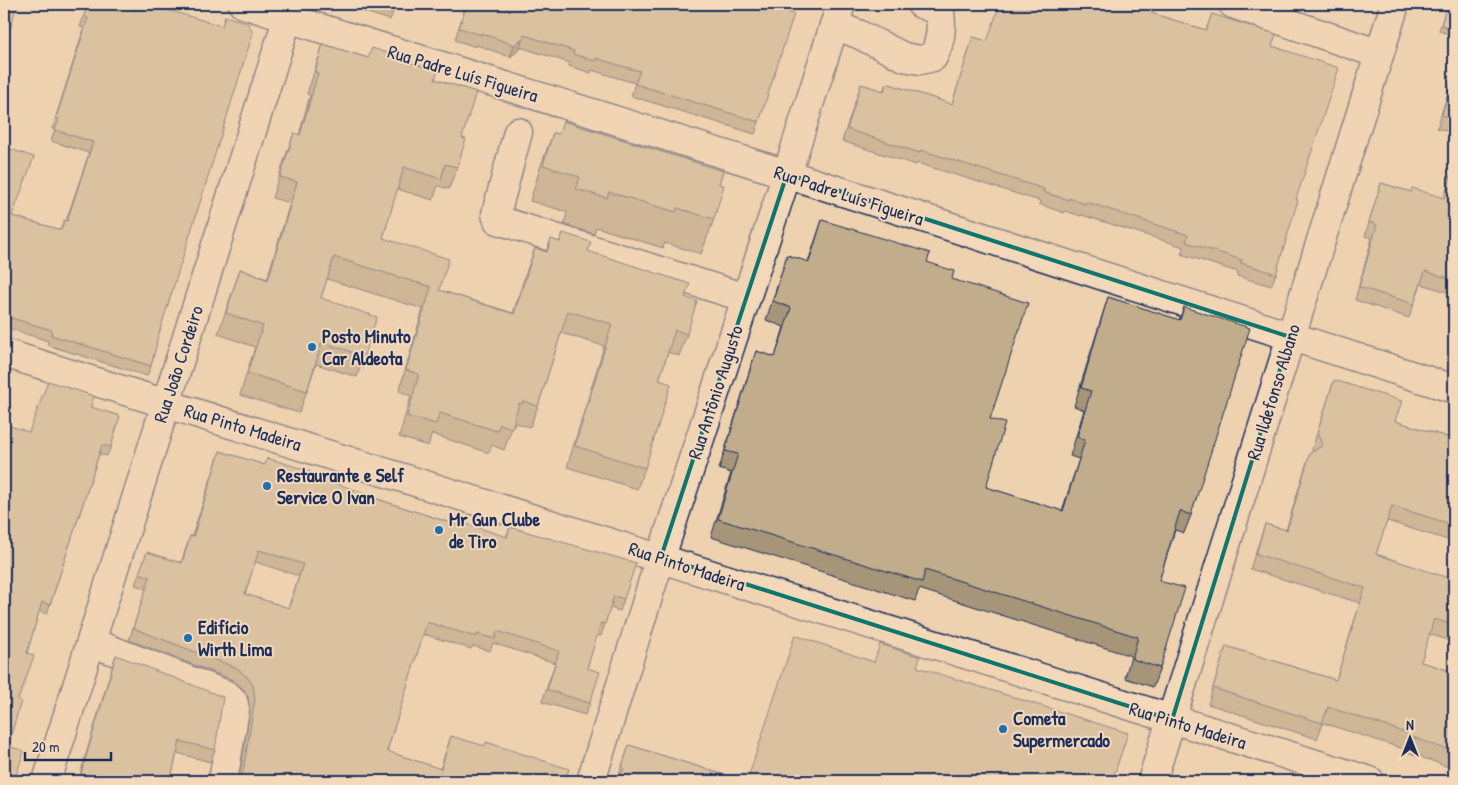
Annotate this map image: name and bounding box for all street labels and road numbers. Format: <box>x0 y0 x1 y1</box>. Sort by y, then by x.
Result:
street label: Rua Padre Luís Figueira <box>385 38 542 108</box>
street label: Rua Padre Luís Figueira <box>771 159 928 232</box>
street label: Rua João Cordeiro <box>147 302 209 426</box>
street label: Rua Antônio Augusto <box>681 321 749 462</box>
street label: Rua Ildefonso Albano <box>1240 321 1306 463</box>
street label: Rua Pinto Madeira <box>181 397 305 457</box>
street label: Rua Pinto Madeira <box>625 535 749 597</box>
street label: Rua Pinto Madeira <box>1126 695 1250 755</box>

